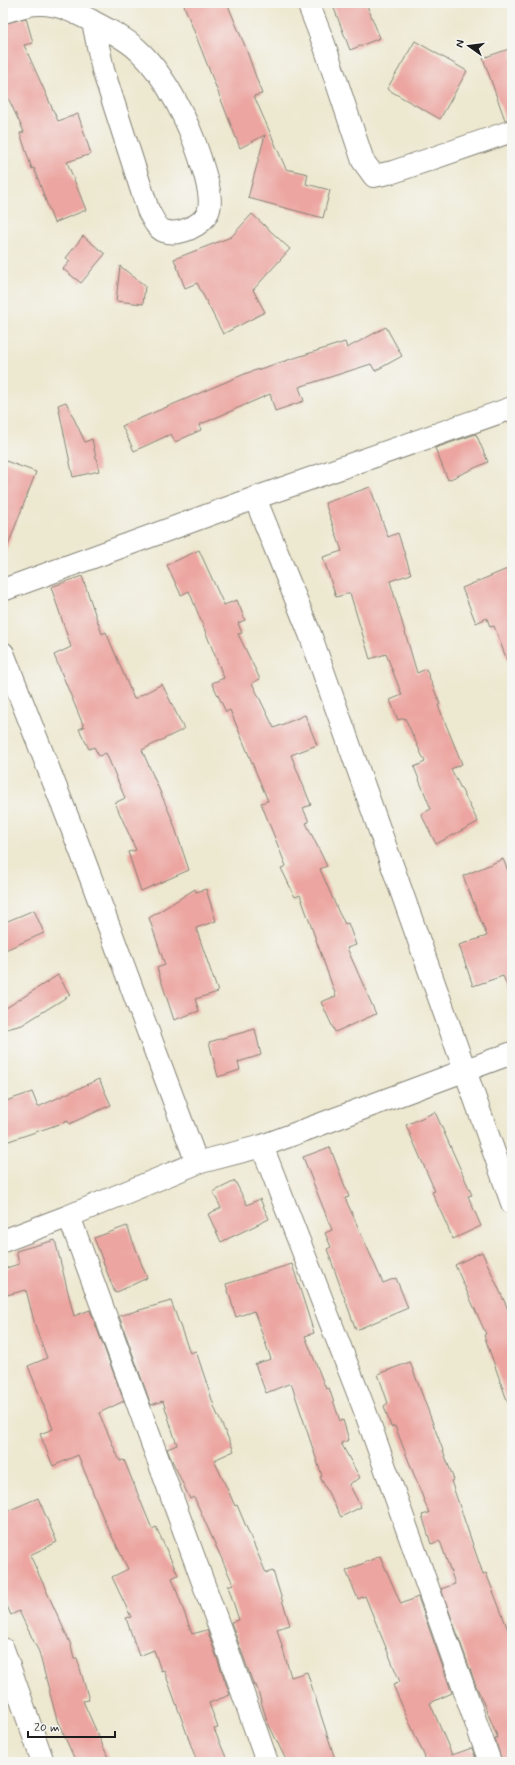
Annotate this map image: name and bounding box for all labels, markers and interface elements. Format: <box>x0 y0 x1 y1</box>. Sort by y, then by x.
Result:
north arrow <box>449 26 489 66</box>
text: N <box>453 39 468 49</box>
scale bar <box>28 1713 115 1739</box>
text: 20 m <box>34 1720 60 1736</box>

